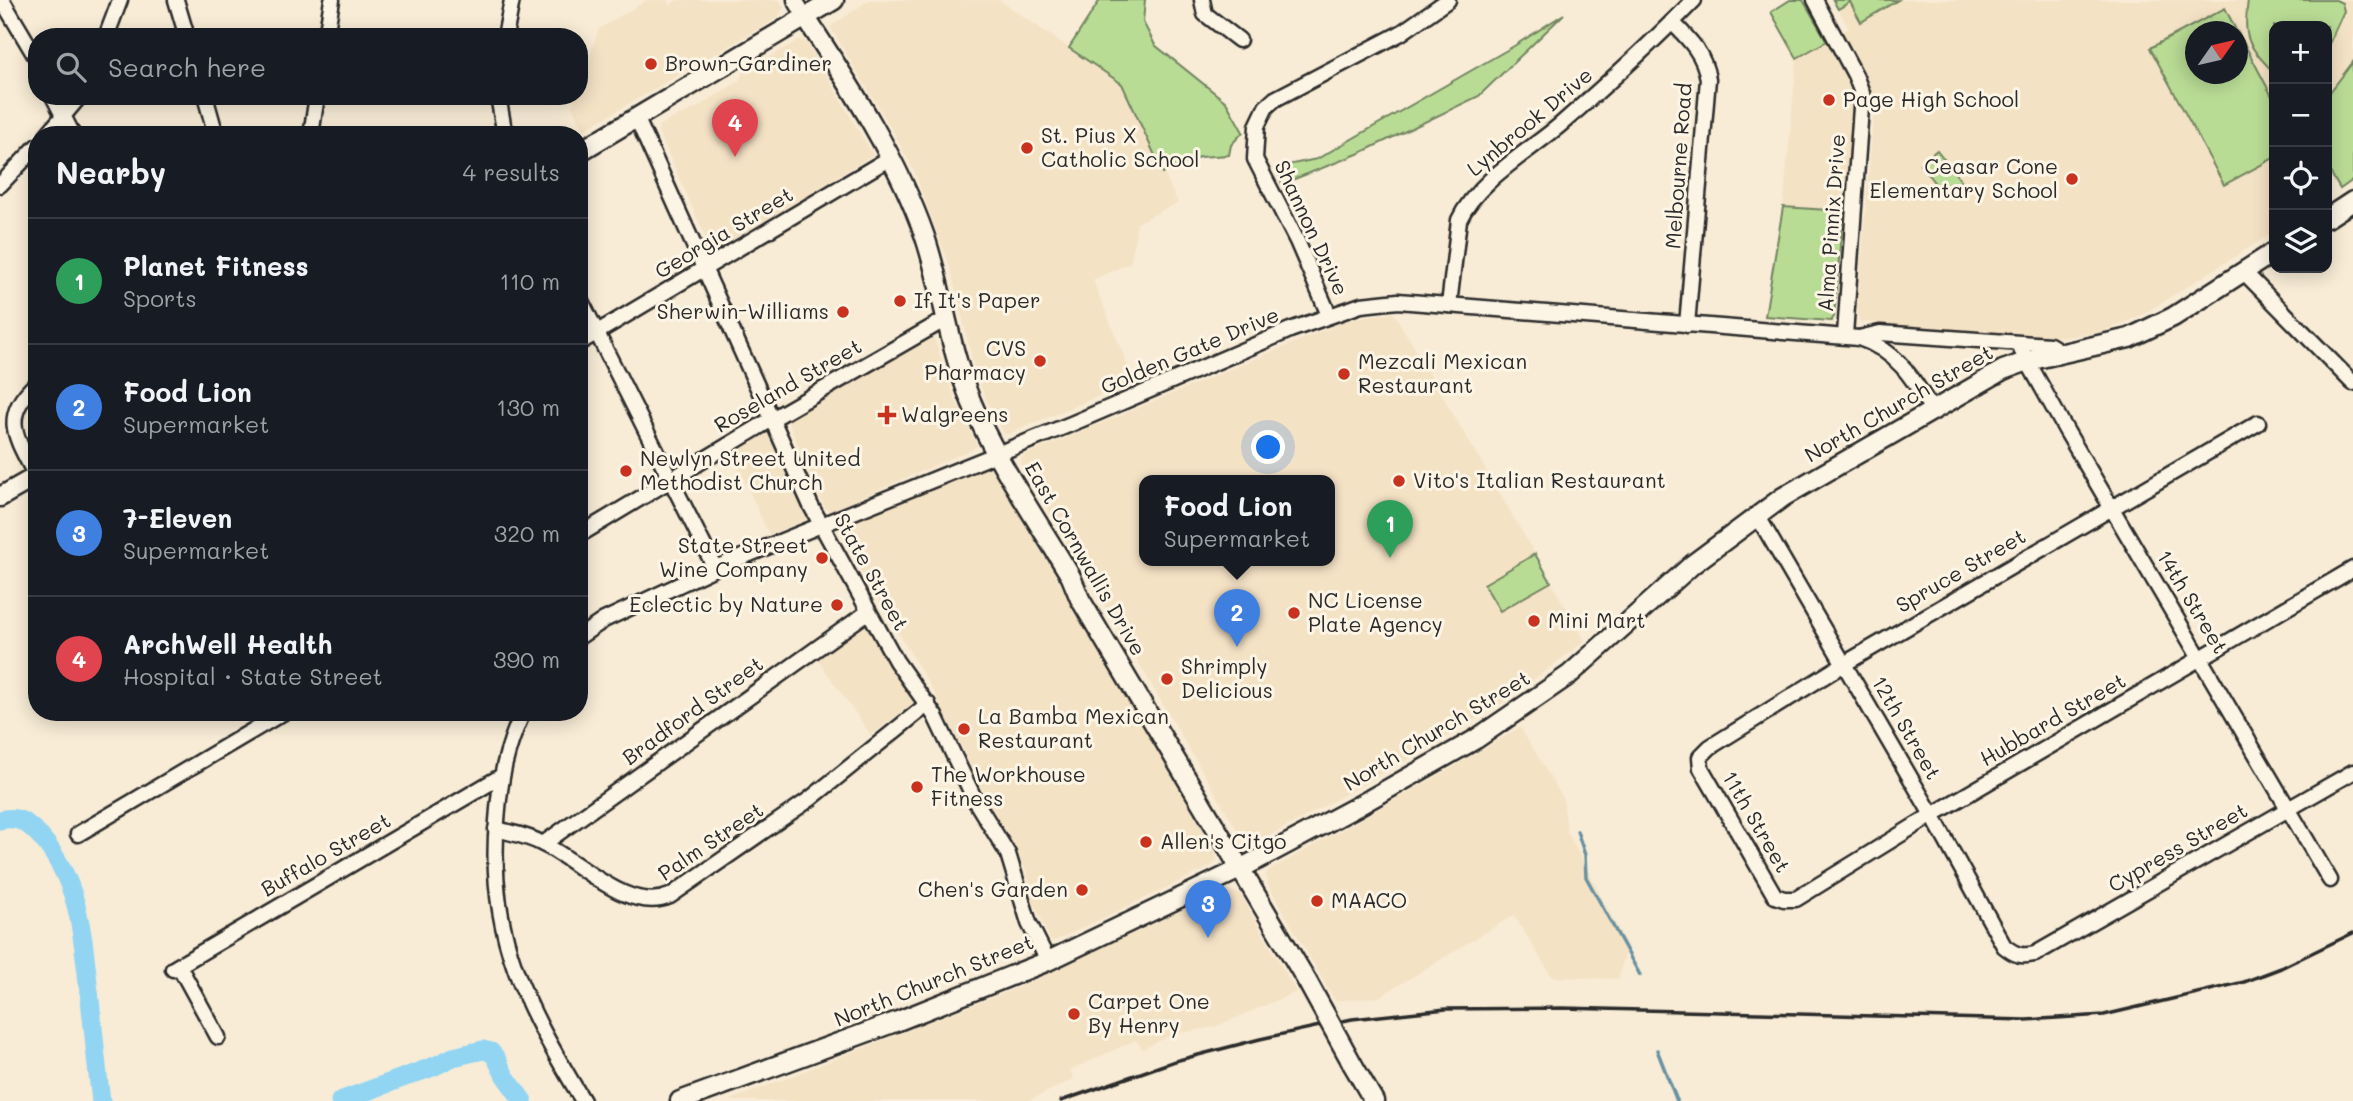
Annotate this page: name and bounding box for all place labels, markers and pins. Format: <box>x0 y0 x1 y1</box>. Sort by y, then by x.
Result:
place label: Brown-Gardiner <box>665 49 832 76</box>
marker: Brown-Gardiner <box>643 56 659 72</box>
place label: Page High School <box>1843 85 2019 112</box>
marker: Page High School <box>1821 92 1837 108</box>
pin: 4 <box>712 99 758 157</box>
place label: St. Pius X Catholic School <box>1041 121 1200 172</box>
marker: St. Pius X Catholic School <box>1019 140 1035 156</box>
place label: Ceasar Cone Elementary School <box>1870 152 2058 203</box>
marker: Ceasar Cone Elementary School <box>2064 171 2080 187</box>
place label: If It's Paper <box>914 286 1041 313</box>
marker: If It's Paper <box>892 293 908 309</box>
place label: Sherwin-Williams <box>657 297 829 324</box>
marker: Sherwin-Williams <box>835 304 851 320</box>
place label: CVS Pharmacy <box>925 334 1026 385</box>
place label: Mezcali Mexican Restaurant <box>1358 347 1527 398</box>
marker: CVS Pharmacy <box>1032 353 1048 369</box>
marker: Mezcali Mexican Restaurant <box>1336 366 1352 382</box>
place label: Walgreens <box>901 400 1008 427</box>
marker: Walgreens <box>879 407 895 423</box>
place label: Newlyn Street United Methodist Church <box>640 444 861 495</box>
marker: Newlyn Street United Methodist Church <box>618 463 634 479</box>
place label: Vito's Italian Restaurant <box>1413 466 1666 493</box>
marker: Vito's Italian Restaurant <box>1391 473 1407 489</box>
pin: 1 <box>1367 500 1413 558</box>
place label: State Street Wine Company <box>659 531 808 582</box>
marker: State Street Wine Company <box>814 550 830 566</box>
place label: NC License Plate Agency <box>1308 586 1443 637</box>
pin: 2 <box>1214 589 1260 647</box>
place label: Eclectic by Nature <box>629 590 823 617</box>
marker: Eclectic by Nature <box>829 597 845 613</box>
marker: NC License Plate Agency <box>1286 605 1302 621</box>
place label: Mini Mart <box>1548 606 1646 633</box>
marker: Mini Mart <box>1526 613 1542 629</box>
place label: Shrimply Delicious <box>1181 652 1273 703</box>
marker: Shrimply Delicious <box>1159 671 1175 687</box>
place label: La Bamba Mexican Restaurant <box>978 702 1169 753</box>
marker: La Bamba Mexican Restaurant <box>956 721 972 737</box>
place label: The Workhouse Fitness <box>931 760 1086 811</box>
marker: The Workhouse Fitness <box>909 779 925 795</box>
place label: Allen's Citgo <box>1160 827 1287 854</box>
marker: Allen's Citgo <box>1138 834 1154 850</box>
place label: Chen's Garden <box>918 875 1068 902</box>
pin: 3 <box>1185 880 1231 938</box>
marker: Chen's Garden <box>1074 882 1090 898</box>
place label: MAACO <box>1331 886 1407 913</box>
marker: MAACO <box>1309 893 1325 909</box>
place label: Carpet One By Henry <box>1088 987 1210 1038</box>
marker: Carpet One By Henry <box>1066 1006 1082 1022</box>

